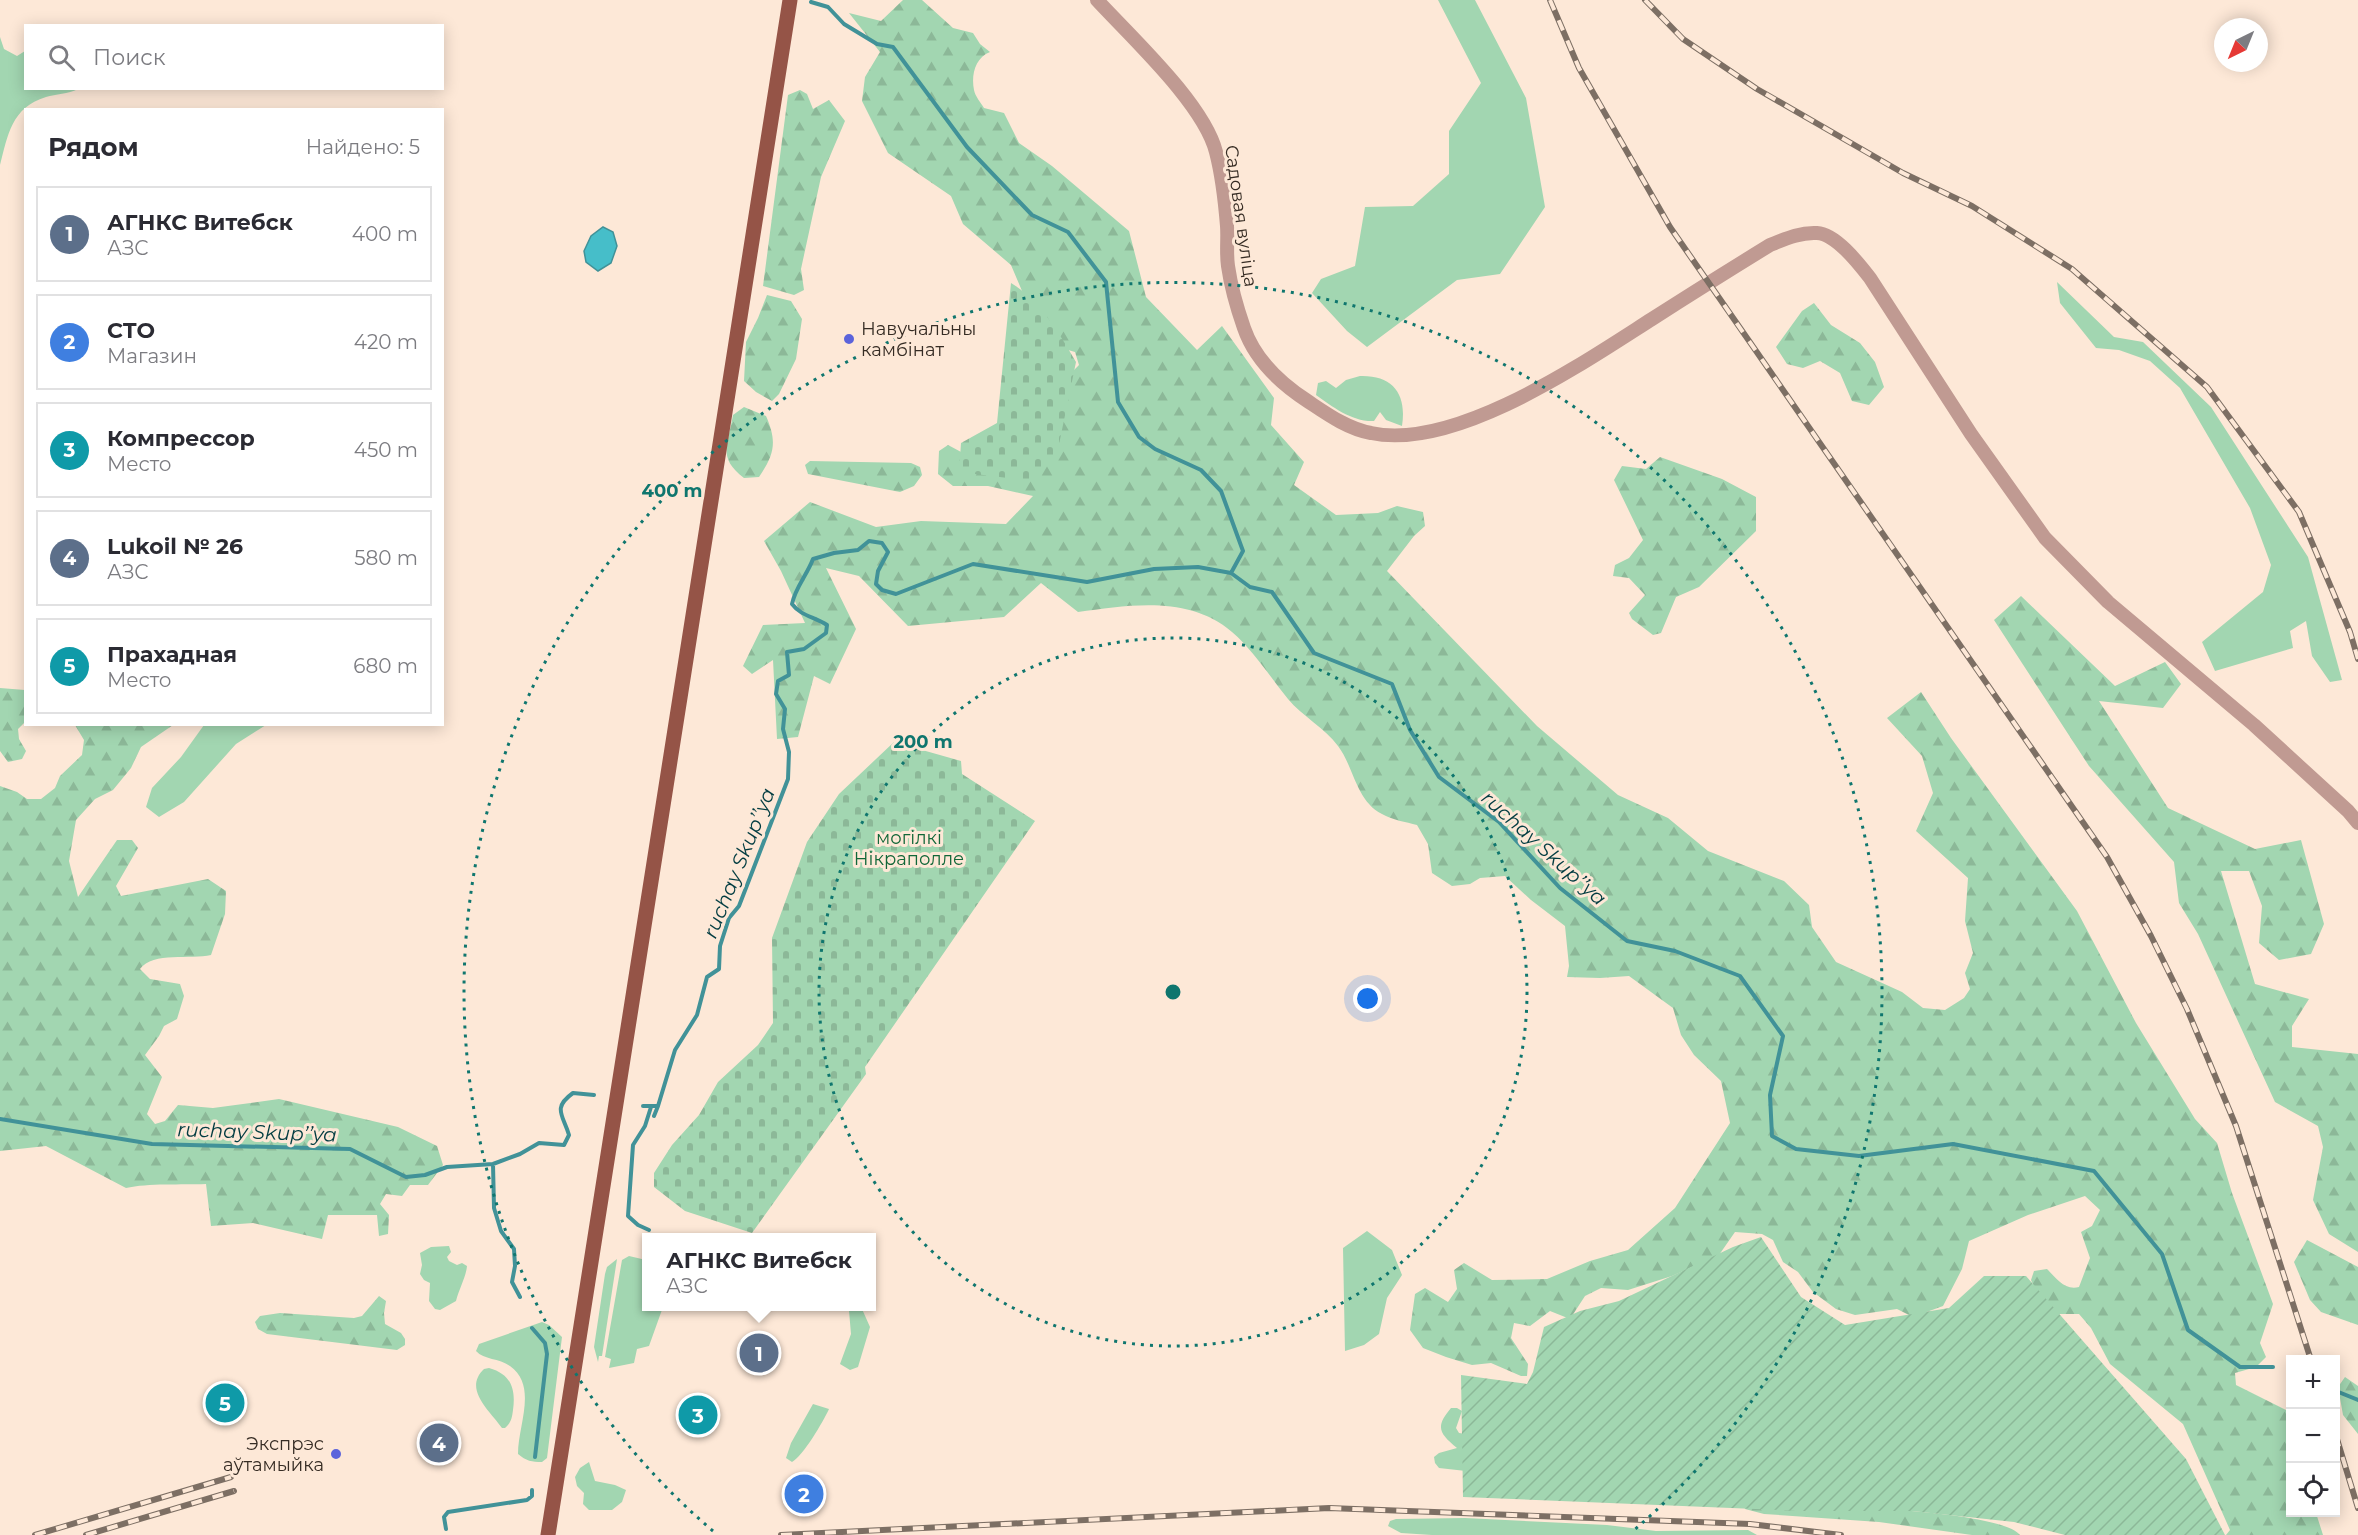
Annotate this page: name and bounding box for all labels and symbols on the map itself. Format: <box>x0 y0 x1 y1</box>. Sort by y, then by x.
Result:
north arrow <box>2214 18 2268 72</box>
street label: Садовая вуліца <box>1220 144 1262 288</box>
place label: Навучальны камбінат <box>861 318 976 361</box>
marker: Навучальны камбінат <box>842 332 856 346</box>
text: 400 m <box>642 480 702 502</box>
text: 200 m <box>893 731 953 753</box>
water label: ruchay Skup’’ya <box>698 784 780 942</box>
water label: ruchay Skup’’ya <box>1477 786 1611 910</box>
park label: могілкі Нікраполле <box>854 827 964 870</box>
centre of rings <box>1163 982 1183 1002</box>
your location <box>1353 984 1382 1013</box>
water label: ruchay Skup’’ya <box>177 1117 337 1147</box>
pin: 1 <box>740 1330 778 1376</box>
pin: 5 <box>206 1380 244 1426</box>
pin: 3 <box>678 1392 718 1438</box>
pin: 4 <box>420 1420 458 1466</box>
place label: Экспрэс аўтамыйка <box>223 1433 324 1476</box>
marker: Экспрэс аўтамыйка <box>329 1447 343 1461</box>
pin: 2 <box>784 1472 824 1516</box>

